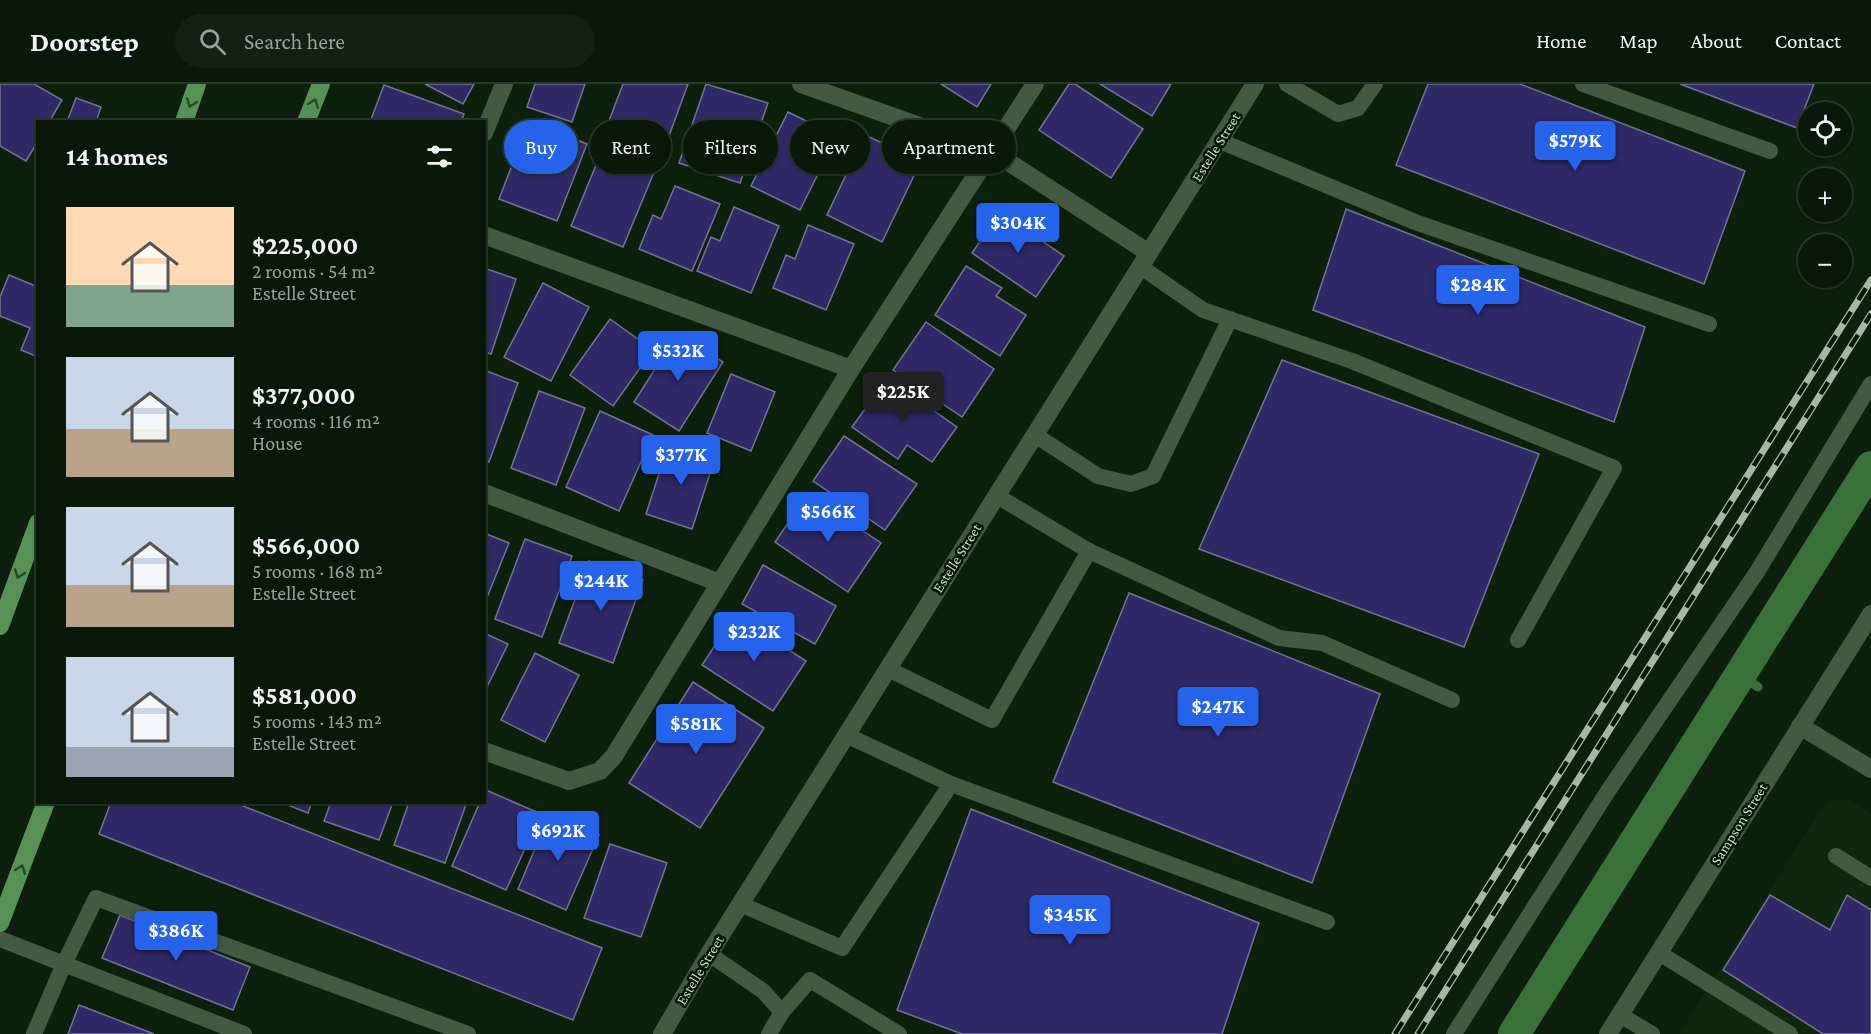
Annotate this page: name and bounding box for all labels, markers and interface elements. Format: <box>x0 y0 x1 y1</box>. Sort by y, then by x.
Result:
search box <box>175 14 595 68</box>
icon: search <box>196 25 229 58</box>
text: Doorstep <box>30 26 139 57</box>
text: Search here <box>244 29 345 54</box>
text: Home <box>1536 29 1586 53</box>
text: Map <box>1619 29 1658 53</box>
text: About <box>1691 29 1742 53</box>
text: Contact <box>1775 29 1841 53</box>
one-way arrow <box>185 97 198 108</box>
one-way arrow <box>306 98 319 109</box>
map controls <box>1798 102 1852 288</box>
button: locate <box>1798 102 1852 156</box>
street label: Estelle Street <box>1189 109 1244 184</box>
chip: Buy <box>504 120 578 174</box>
chip: Rent <box>590 120 671 174</box>
chip: Filters <box>683 120 778 174</box>
chip: New <box>790 120 870 174</box>
chip: Apartment <box>882 120 1016 174</box>
pin: $579K <box>1533 121 1617 172</box>
text: $579K <box>1549 129 1601 151</box>
icon: filters <box>423 140 456 173</box>
text: 14 homes <box>66 142 168 171</box>
button: + <box>1798 168 1852 222</box>
pin: $304K <box>976 203 1060 254</box>
text: $304K <box>990 211 1046 233</box>
icon: home <box>114 231 186 303</box>
text: $225,000 <box>252 231 358 260</box>
button: − <box>1798 234 1852 288</box>
text: 2 rooms · 54 m² <box>252 260 375 282</box>
pin: $284K <box>1436 265 1520 316</box>
text: $284K <box>1450 273 1506 295</box>
text: Estelle Street <box>252 282 356 304</box>
pin: $532K <box>636 331 720 382</box>
text: $532K <box>652 339 704 361</box>
pin: $225K <box>861 372 945 423</box>
text: $225K <box>877 380 929 402</box>
icon: home <box>114 381 186 453</box>
text: $377,000 <box>252 381 355 410</box>
text: 4 rooms · 116 m² <box>252 410 380 432</box>
text: House <box>252 432 302 454</box>
pin: $377K <box>639 435 723 486</box>
text: $377K <box>655 443 707 465</box>
pin: $566K <box>786 492 870 543</box>
text: $566K <box>801 500 855 522</box>
street label: Estelle Street <box>930 520 985 595</box>
icon: home <box>114 531 186 603</box>
text: $566,000 <box>252 531 360 560</box>
text: 5 rooms · 168 m² <box>252 560 383 582</box>
pin: $244K <box>559 561 643 612</box>
one-way arrow <box>13 568 26 579</box>
text: $244K <box>574 569 628 591</box>
text: Estelle Street <box>252 582 356 604</box>
pin: $232K <box>712 612 796 663</box>
text: $232K <box>728 620 780 642</box>
icon: home <box>114 681 186 753</box>
text: $581,000 <box>252 681 357 710</box>
pin: $247K <box>1176 687 1260 738</box>
text: $247K <box>1192 695 1244 717</box>
pin: $581K <box>654 704 738 755</box>
text: 5 rooms · 143 m² <box>252 710 382 732</box>
text: $581K <box>670 712 722 734</box>
text: Estelle Street <box>252 732 356 754</box>
street label: Sampson Street <box>1708 779 1772 868</box>
pin: $692K <box>516 811 600 862</box>
text: $692K <box>531 819 585 841</box>
one-way arrow <box>14 864 26 875</box>
pin: $345K <box>1028 895 1112 946</box>
text: $345K <box>1043 903 1097 925</box>
pin: $386K <box>134 911 218 962</box>
text: $386K <box>148 919 204 941</box>
street label: Estelle Street <box>673 932 727 1008</box>

